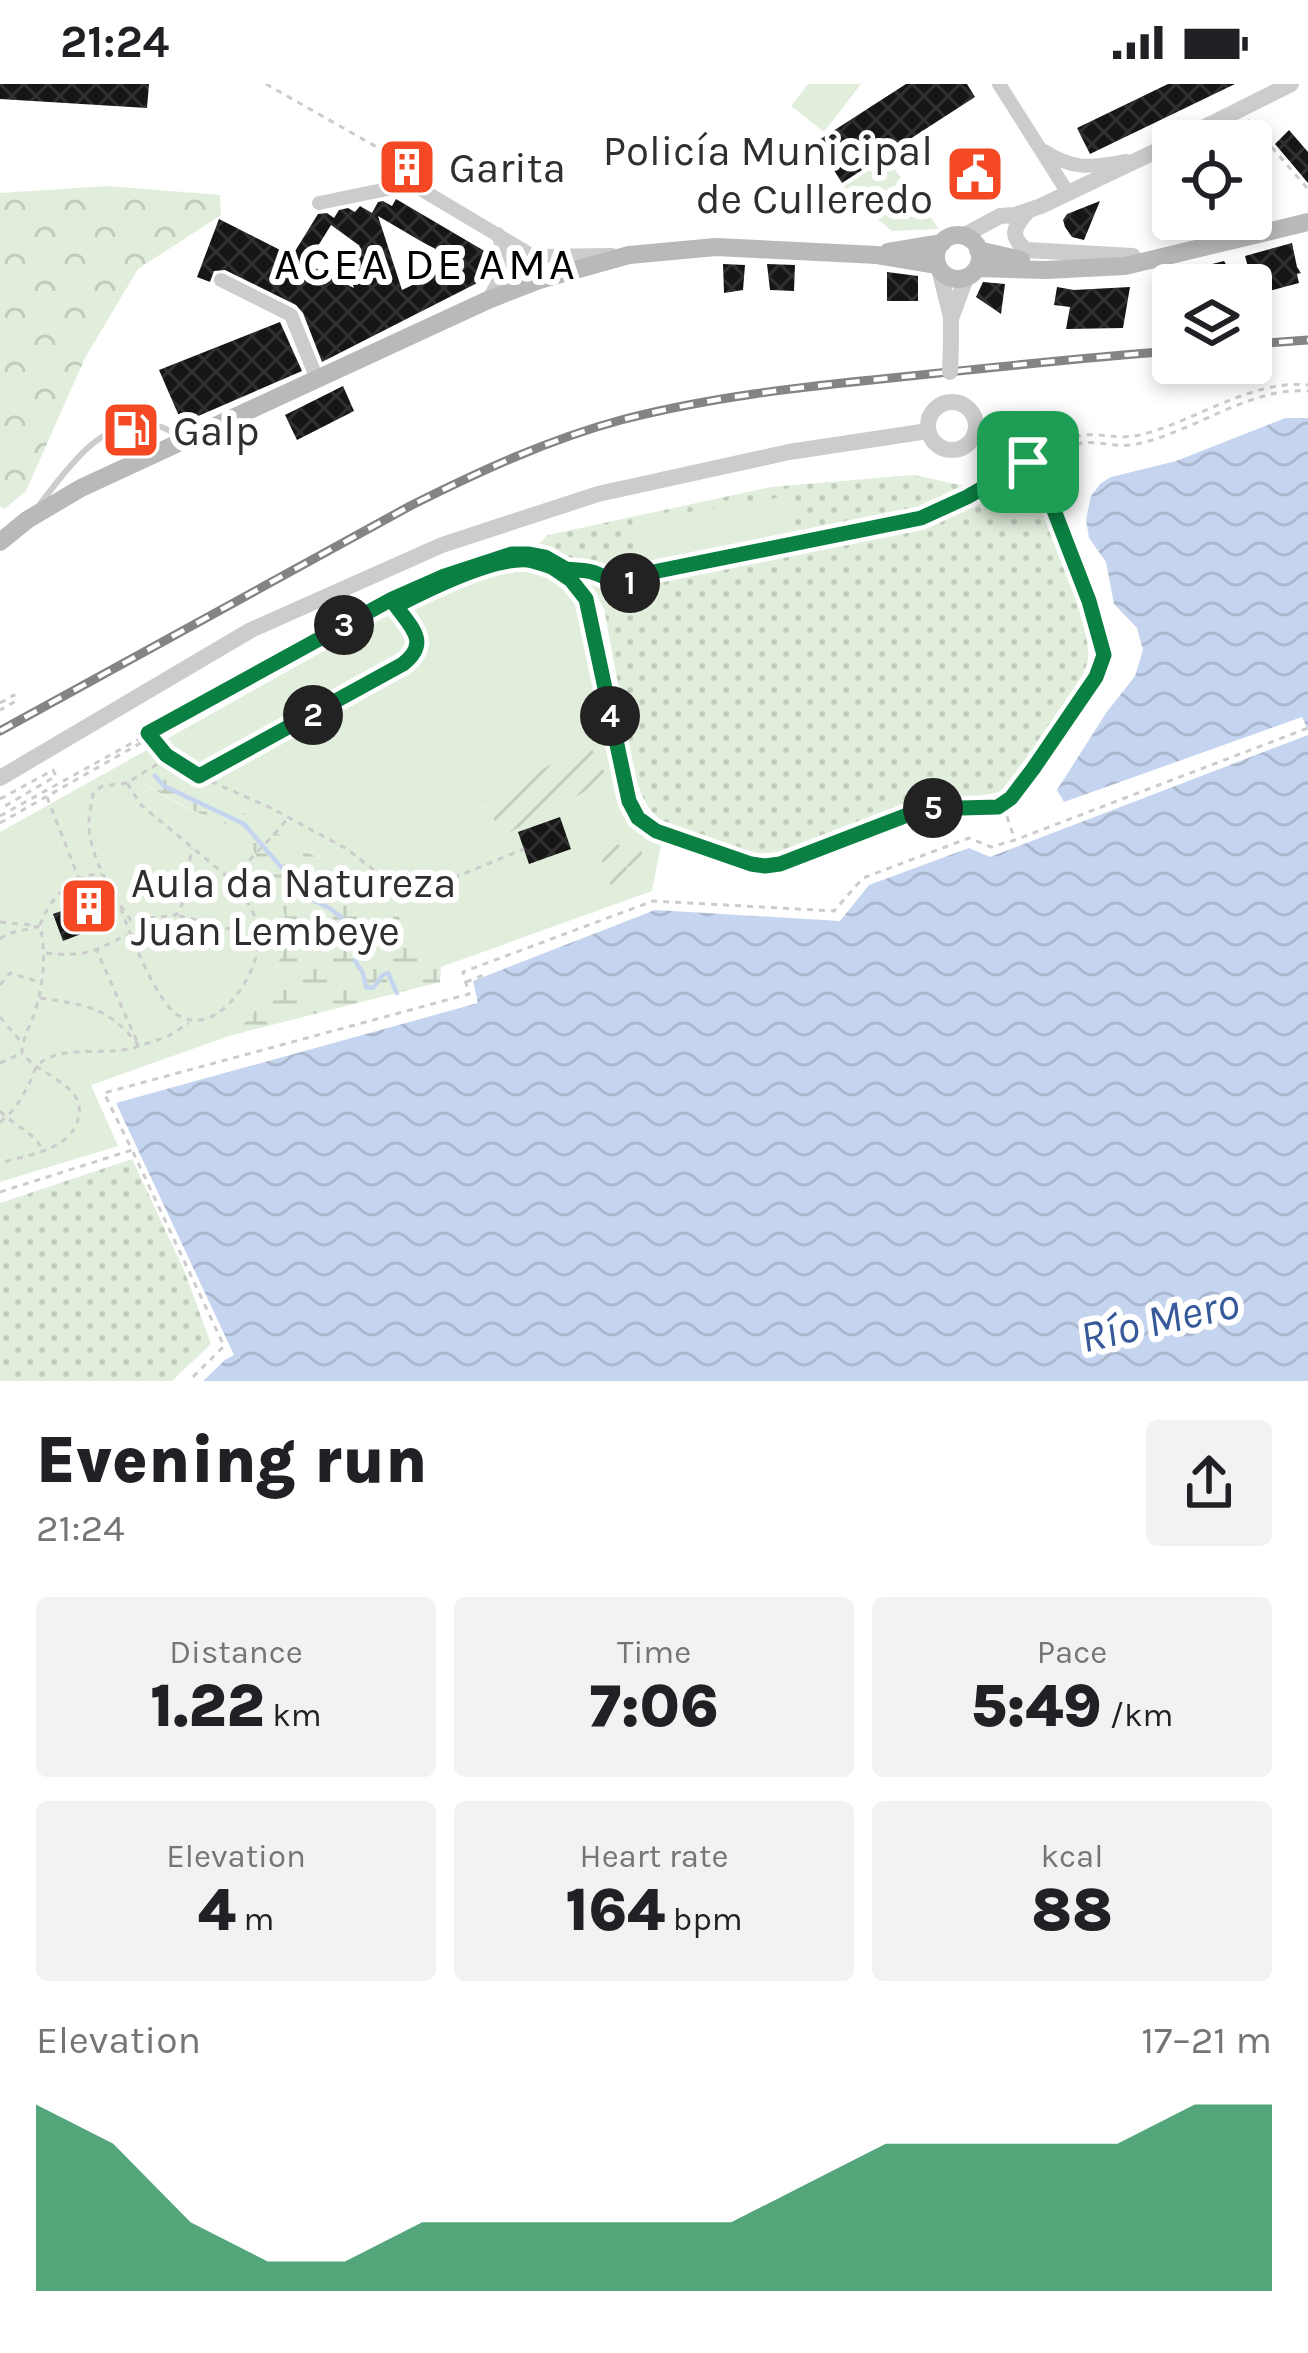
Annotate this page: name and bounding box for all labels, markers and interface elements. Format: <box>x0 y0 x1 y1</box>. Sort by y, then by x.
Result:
text: 21:24 <box>60 16 169 68</box>
map controls <box>1152 120 1272 384</box>
button: locate <box>1152 120 1272 240</box>
place label: Policía Municipal de Culleredo <box>603 126 933 224</box>
building icon: Garita <box>376 136 438 198</box>
place label: Garita <box>449 143 566 193</box>
public building icon: Policía Municipal de Culleredo <box>944 143 1006 205</box>
district label: ACEA DE AMA <box>274 238 578 290</box>
button: layers <box>1152 264 1272 384</box>
fuel station icon: Galp <box>100 399 162 461</box>
place label: Galp <box>173 406 259 456</box>
pin <box>977 411 1079 513</box>
icon: arrive <box>995 429 1061 495</box>
pin: 1 <box>600 553 660 613</box>
text: 1 <box>624 564 636 602</box>
pin: 3 <box>314 595 374 655</box>
text: 3 <box>334 606 354 644</box>
pin: 2 <box>283 685 343 745</box>
pin: 4 <box>580 686 640 746</box>
text: 2 <box>303 696 323 734</box>
text: 4 <box>600 697 620 735</box>
pin: 5 <box>903 778 963 838</box>
text: 5 <box>923 789 943 827</box>
place label: Aula da Natureza Juan Lembeye <box>131 858 456 956</box>
building icon: Aula da Natureza Juan Lembeye <box>58 875 120 937</box>
water label: Río Mero <box>1075 1276 1244 1363</box>
button: share <box>1146 1420 1272 1546</box>
text: Evening run <box>36 1421 427 1499</box>
text: 21:24 <box>36 1505 125 1551</box>
text: Distance <box>169 1633 303 1671</box>
text: Time <box>617 1633 691 1671</box>
text: Pace <box>1037 1633 1107 1671</box>
text: 1.22 <box>150 1671 264 1741</box>
text: 7:06 <box>589 1671 719 1741</box>
text: 5:49 <box>971 1671 1102 1741</box>
text: km <box>264 1696 322 1734</box>
text: /km <box>1102 1696 1173 1734</box>
text: Elevation <box>166 1837 306 1875</box>
text: Heart rate <box>580 1837 728 1875</box>
text: kcal <box>1040 1837 1104 1875</box>
text: 4 <box>198 1875 236 1945</box>
text: 164 <box>565 1875 665 1945</box>
text: 88 <box>1031 1875 1113 1945</box>
text: m <box>236 1900 274 1938</box>
text: bpm <box>665 1900 743 1938</box>
text: Elevation <box>36 2017 201 2063</box>
text: 17–21 m <box>1141 2017 1272 2063</box>

